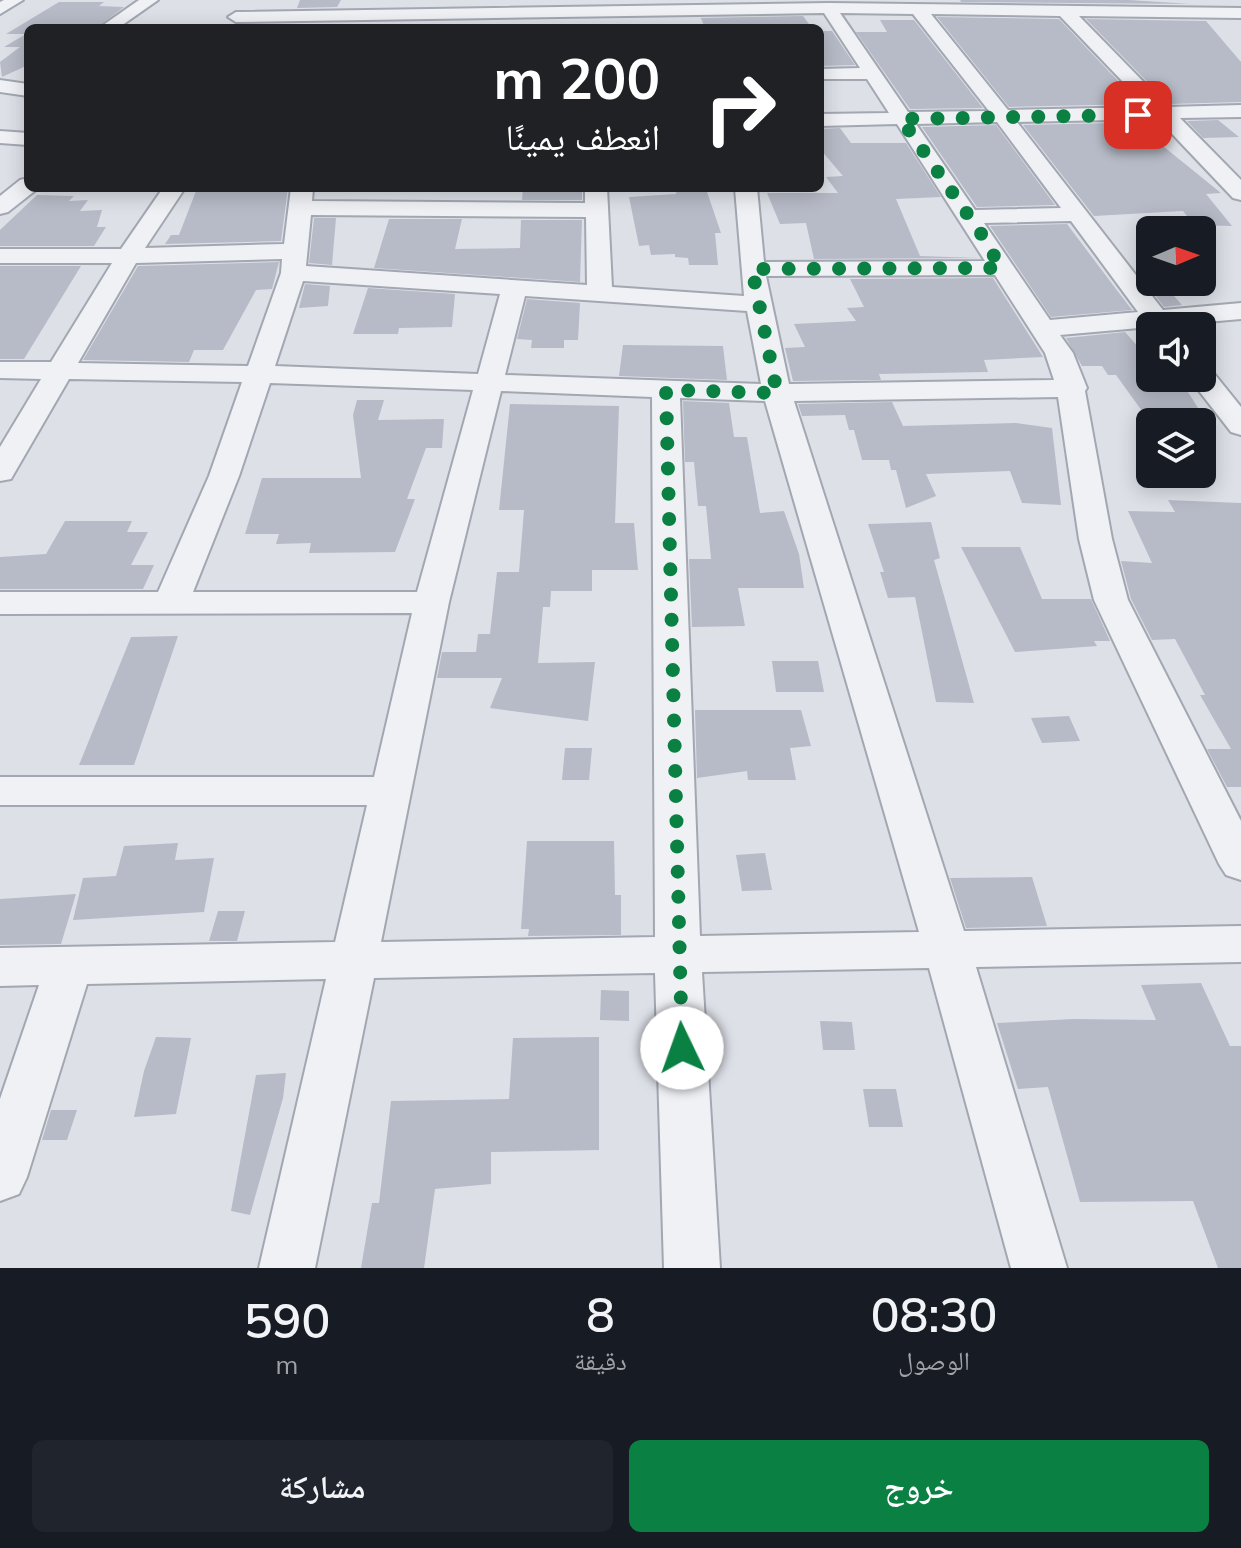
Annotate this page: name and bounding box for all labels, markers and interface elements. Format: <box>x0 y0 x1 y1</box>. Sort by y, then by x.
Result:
text: 200 m <box>493 43 660 113</box>
icon: right <box>688 56 792 160</box>
pin <box>1104 81 1172 149</box>
icon: arrive <box>1116 93 1160 137</box>
text: انعطف يمينًا <box>505 114 660 159</box>
north arrow <box>1136 216 1216 296</box>
map controls <box>1136 216 1216 488</box>
button: sound <box>1136 312 1216 392</box>
button: layers <box>1136 408 1216 488</box>
position arrow <box>640 1006 724 1090</box>
text: 8 <box>586 1284 615 1344</box>
text: 08:30 <box>871 1284 997 1344</box>
text: 590 <box>244 1290 330 1350</box>
text: دقيقة <box>574 1344 627 1377</box>
text: الوصول <box>898 1344 970 1377</box>
text: m <box>276 1348 298 1381</box>
button: مشاركة <box>32 1440 613 1532</box>
button: خروج <box>629 1440 1209 1532</box>

